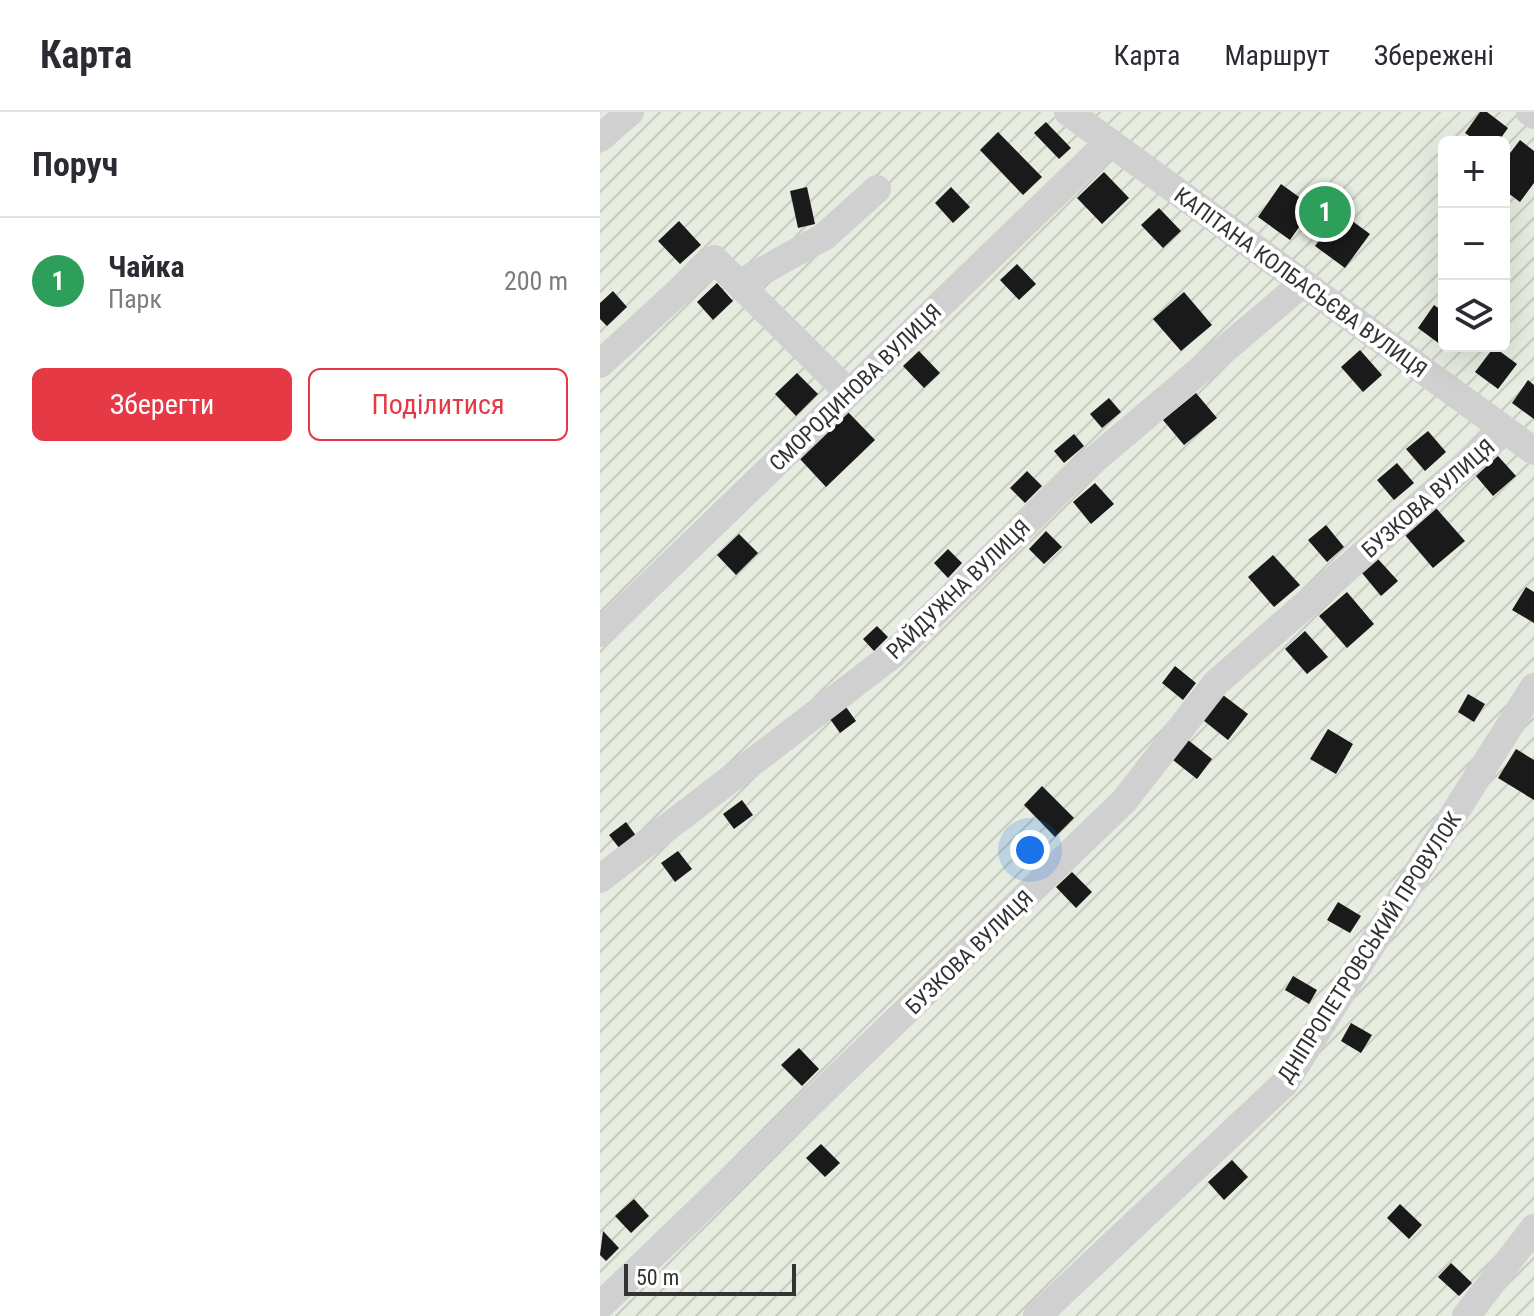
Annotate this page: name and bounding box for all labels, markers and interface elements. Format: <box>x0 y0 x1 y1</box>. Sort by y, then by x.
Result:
text: Карта <box>40 33 132 77</box>
text: Карта <box>1114 39 1180 72</box>
text: Маршрут <box>1224 39 1330 72</box>
text: Збережені <box>1374 39 1494 72</box>
map controls <box>1438 136 1510 352</box>
button: + <box>1438 136 1510 208</box>
text: Поруч <box>32 144 118 184</box>
street label: КАПІТАНА КОЛБАСЬЄВА ВУЛИЦЯ <box>1170 182 1432 382</box>
pin: 1 <box>1299 182 1351 242</box>
button: − <box>1438 208 1510 280</box>
text: Чайка <box>108 249 185 284</box>
text: 1 <box>51 266 65 296</box>
text: 200 m <box>504 266 568 296</box>
button: layers <box>1438 280 1510 352</box>
text: Парк <box>108 284 162 314</box>
street label: СМОРОДИНОВА ВУЛИЦЯ <box>764 299 946 476</box>
button: Зберегти <box>32 368 292 441</box>
button: Поділитися <box>308 368 568 441</box>
street label: БУЗКОВА ВУЛИЦЯ <box>1357 434 1500 563</box>
street label: РАЙДУЖНА ВУЛИЦЯ <box>881 515 1035 664</box>
street label: ДНІПРОПЕТРОВСЬКИЙ ПРОВУЛОК <box>1273 807 1467 1087</box>
your location <box>1010 830 1050 870</box>
street label: БУЗКОВА ВУЛИЦЯ <box>900 885 1038 1019</box>
scale bar <box>624 1260 796 1296</box>
text: 50 m <box>636 1265 679 1290</box>

